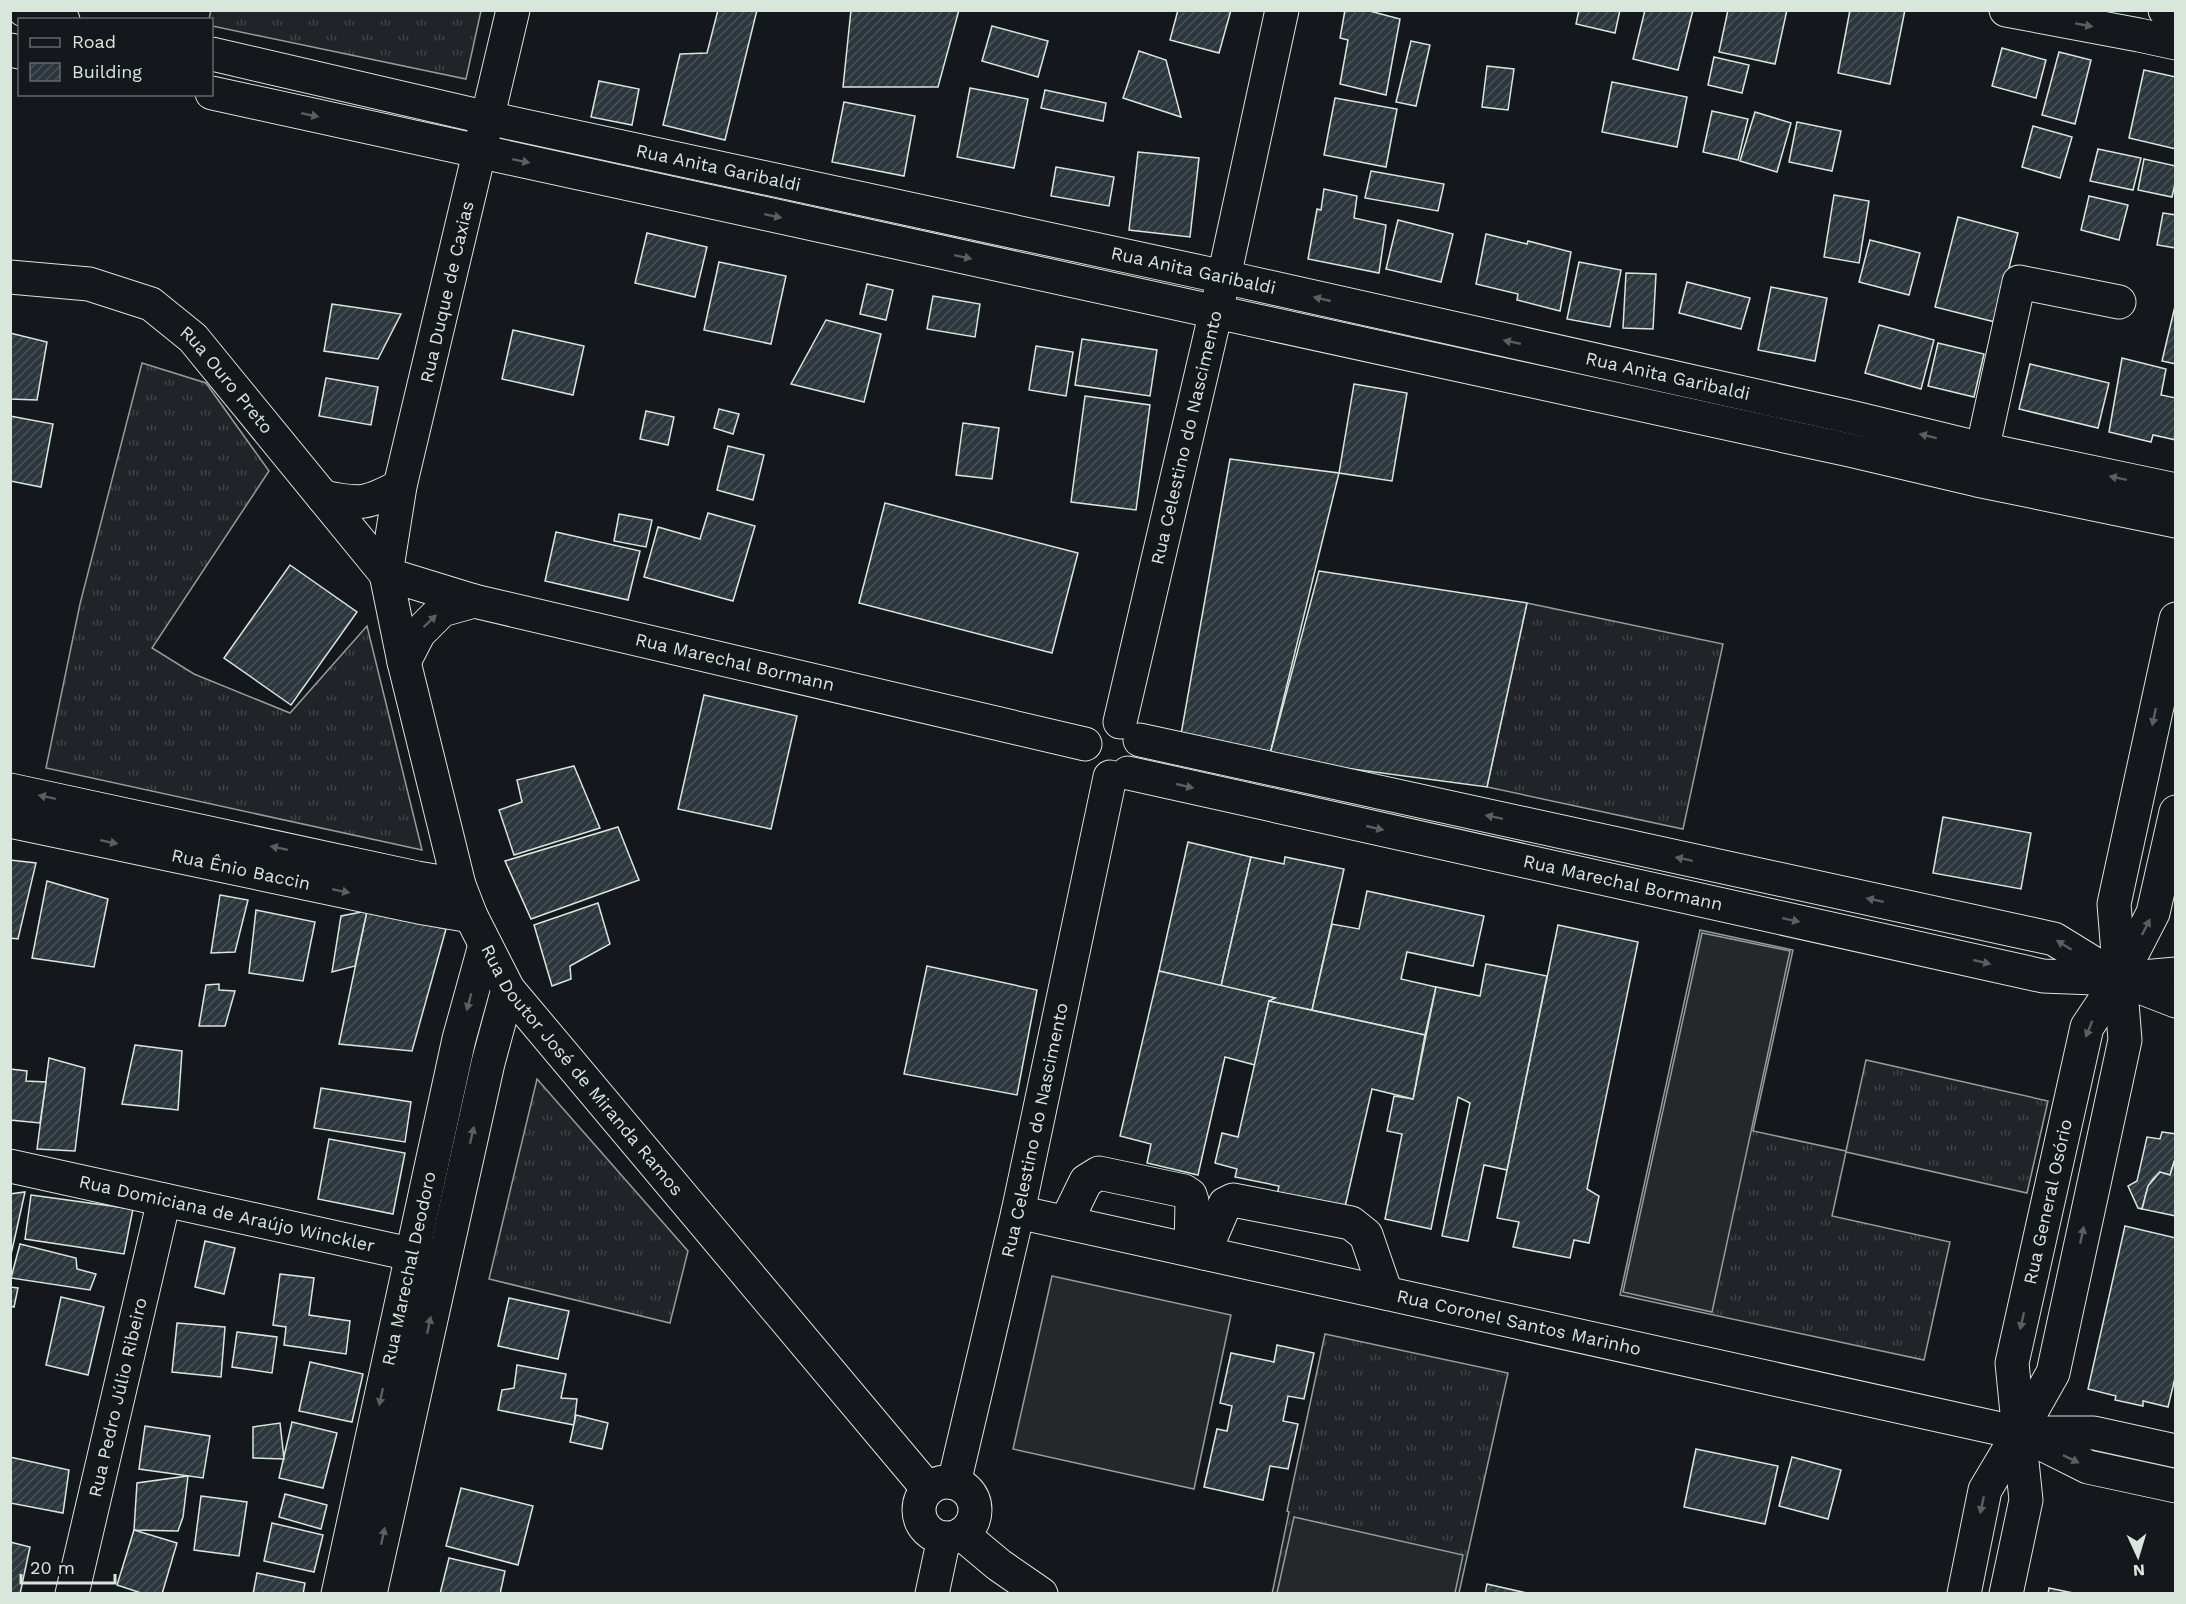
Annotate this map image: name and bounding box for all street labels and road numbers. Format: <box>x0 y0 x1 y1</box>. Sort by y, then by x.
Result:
street label: Rua Anita Garibaldi <box>634 139 803 195</box>
street label: Rua Duque de Caxias <box>415 199 478 385</box>
street label: Rua Anita Garibaldi <box>1109 242 1278 298</box>
street label: Rua Celestino do Nascimento <box>1146 308 1226 567</box>
street label: Rua Ouro Preto <box>176 321 278 438</box>
street label: Rua Anita Garibaldi <box>1584 347 1752 404</box>
street label: Rua Marechal Bormann <box>633 628 837 695</box>
street label: Rua Ênio Baccin <box>170 844 312 894</box>
street label: Rua Marechal Bormann <box>1521 850 1725 915</box>
street label: Rua Doutor José de Miranda Ramos <box>477 941 688 1200</box>
street label: Rua Celestino do Nascimento <box>997 1001 1072 1260</box>
street label: Rua General Osório <box>2019 1117 2076 1286</box>
street label: Rua Marechal Deodoro <box>377 1169 440 1368</box>
street label: Rua Domiciana de Araújo Winckler <box>77 1170 377 1256</box>
street label: Rua Coronel Santos Marinho <box>1395 1285 1643 1359</box>
street label: Rua Pedro Júlio Ribeiro <box>84 1295 151 1499</box>

